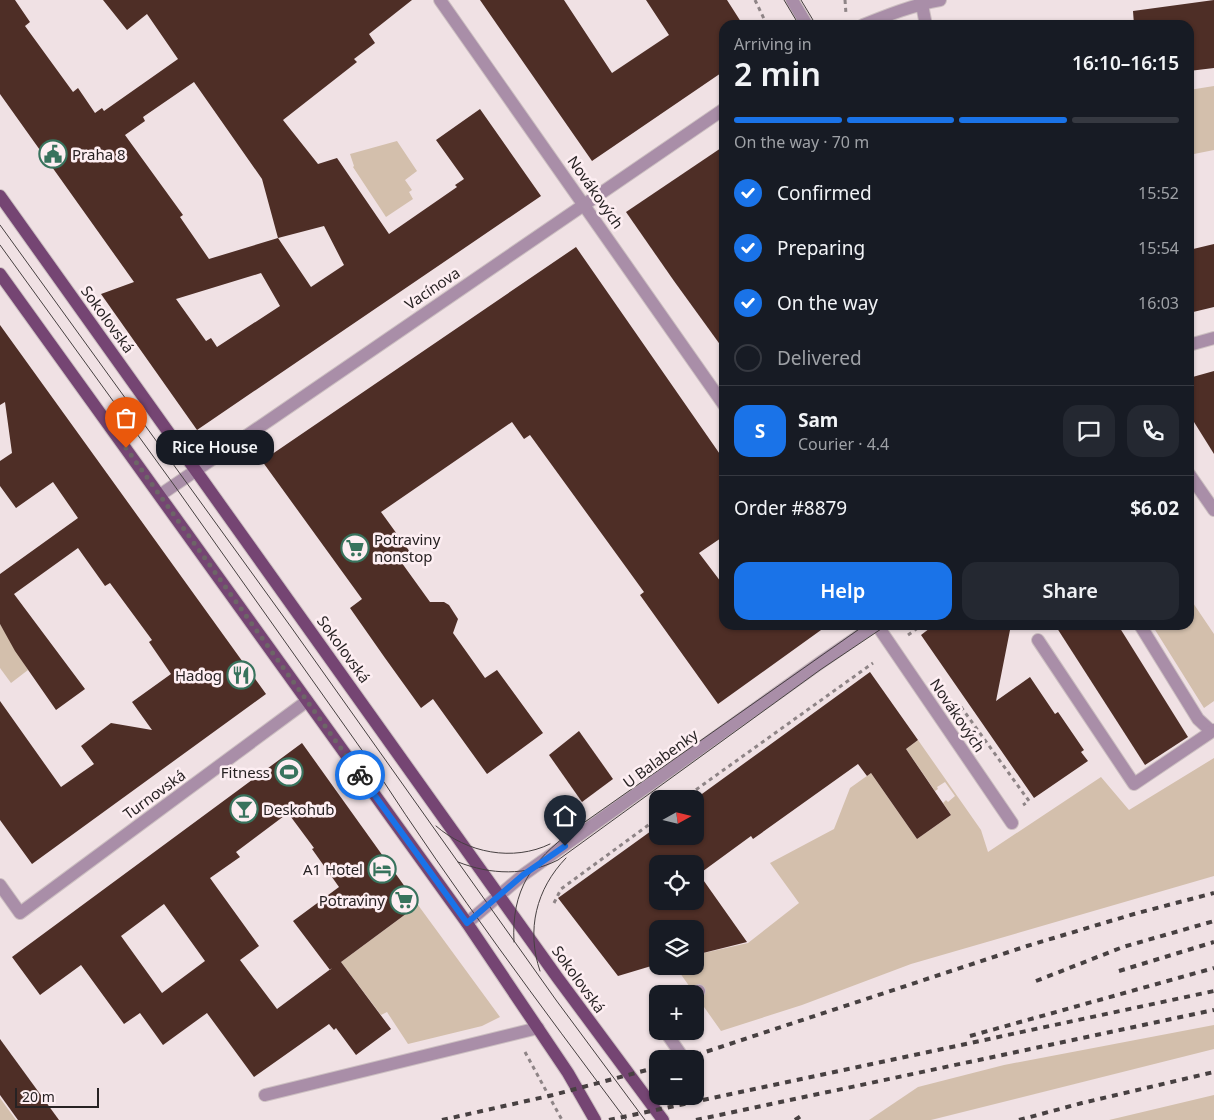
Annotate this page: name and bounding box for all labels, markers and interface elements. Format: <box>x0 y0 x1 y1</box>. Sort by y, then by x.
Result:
text: Arriving in <box>734 33 812 55</box>
text: 16:10–16:15 <box>1072 50 1179 76</box>
text: 2 min <box>734 52 821 95</box>
text: On the way · 70 m <box>734 131 869 153</box>
public building icon: Praha 8 <box>38 139 68 169</box>
place label: Praha 8 <box>72 144 126 164</box>
street label: Novákových <box>564 152 628 232</box>
icon: check <box>734 179 762 207</box>
text: Confirmed <box>777 180 872 206</box>
text: 15:52 <box>1138 182 1179 204</box>
icon: check <box>734 234 762 262</box>
text: Preparing <box>777 235 865 261</box>
text: 15:54 <box>1138 237 1179 259</box>
street label: Vacínova <box>401 262 463 314</box>
street label: Sokolovská <box>77 281 139 357</box>
icon: check <box>734 289 762 317</box>
text: On the way <box>777 290 878 316</box>
text: 16:03 <box>1138 292 1179 314</box>
text: Delivered <box>777 345 862 371</box>
pin <box>105 397 147 448</box>
icon: bag <box>112 404 140 432</box>
button: chat <box>1063 405 1115 457</box>
button: phone <box>1127 405 1179 457</box>
text: Sam <box>798 407 838 433</box>
text: S <box>755 418 765 444</box>
callout: Rice House <box>156 430 274 466</box>
text: Courier · 4.4 <box>798 433 889 455</box>
text: Rice House <box>172 436 258 458</box>
text: Order #8879 <box>734 495 847 521</box>
text: $6.02 <box>1130 495 1179 521</box>
place label: Potraviny nonstop <box>374 529 441 566</box>
supermarket icon: Potraviny nonstop <box>340 533 370 563</box>
button: Help <box>734 562 952 620</box>
button: Share <box>962 562 1179 620</box>
street label: Sokolovská <box>313 611 375 687</box>
restaurant icon: Hadog <box>226 660 256 690</box>
place label: Hadog <box>175 665 222 685</box>
street label: Novákových <box>926 674 990 756</box>
street label: U Balabenky <box>619 724 702 792</box>
courier <box>335 750 385 800</box>
sports icon: Fitness <box>274 757 304 787</box>
icon: bike <box>346 761 374 789</box>
place label: Fitness <box>221 762 270 782</box>
street label: Turnovská <box>119 765 189 823</box>
north arrow <box>649 790 704 845</box>
map controls <box>649 790 704 1105</box>
bar icon: Deskohub <box>229 794 259 824</box>
pin <box>544 795 586 846</box>
place label: Deskohub <box>263 799 334 819</box>
icon: home <box>551 802 579 830</box>
hotel icon: A1 Hotel <box>367 854 397 884</box>
button: locate <box>649 855 704 910</box>
place label: A1 Hotel <box>303 859 363 879</box>
supermarket icon: Potraviny <box>389 885 419 915</box>
place label: Potraviny <box>319 890 385 910</box>
button: layers <box>649 920 704 975</box>
street label: Sokolovská <box>548 941 610 1017</box>
button: + <box>649 985 704 1040</box>
button: − <box>649 1050 704 1105</box>
scale bar <box>15 1085 99 1108</box>
text: 20 m <box>22 1087 55 1106</box>

